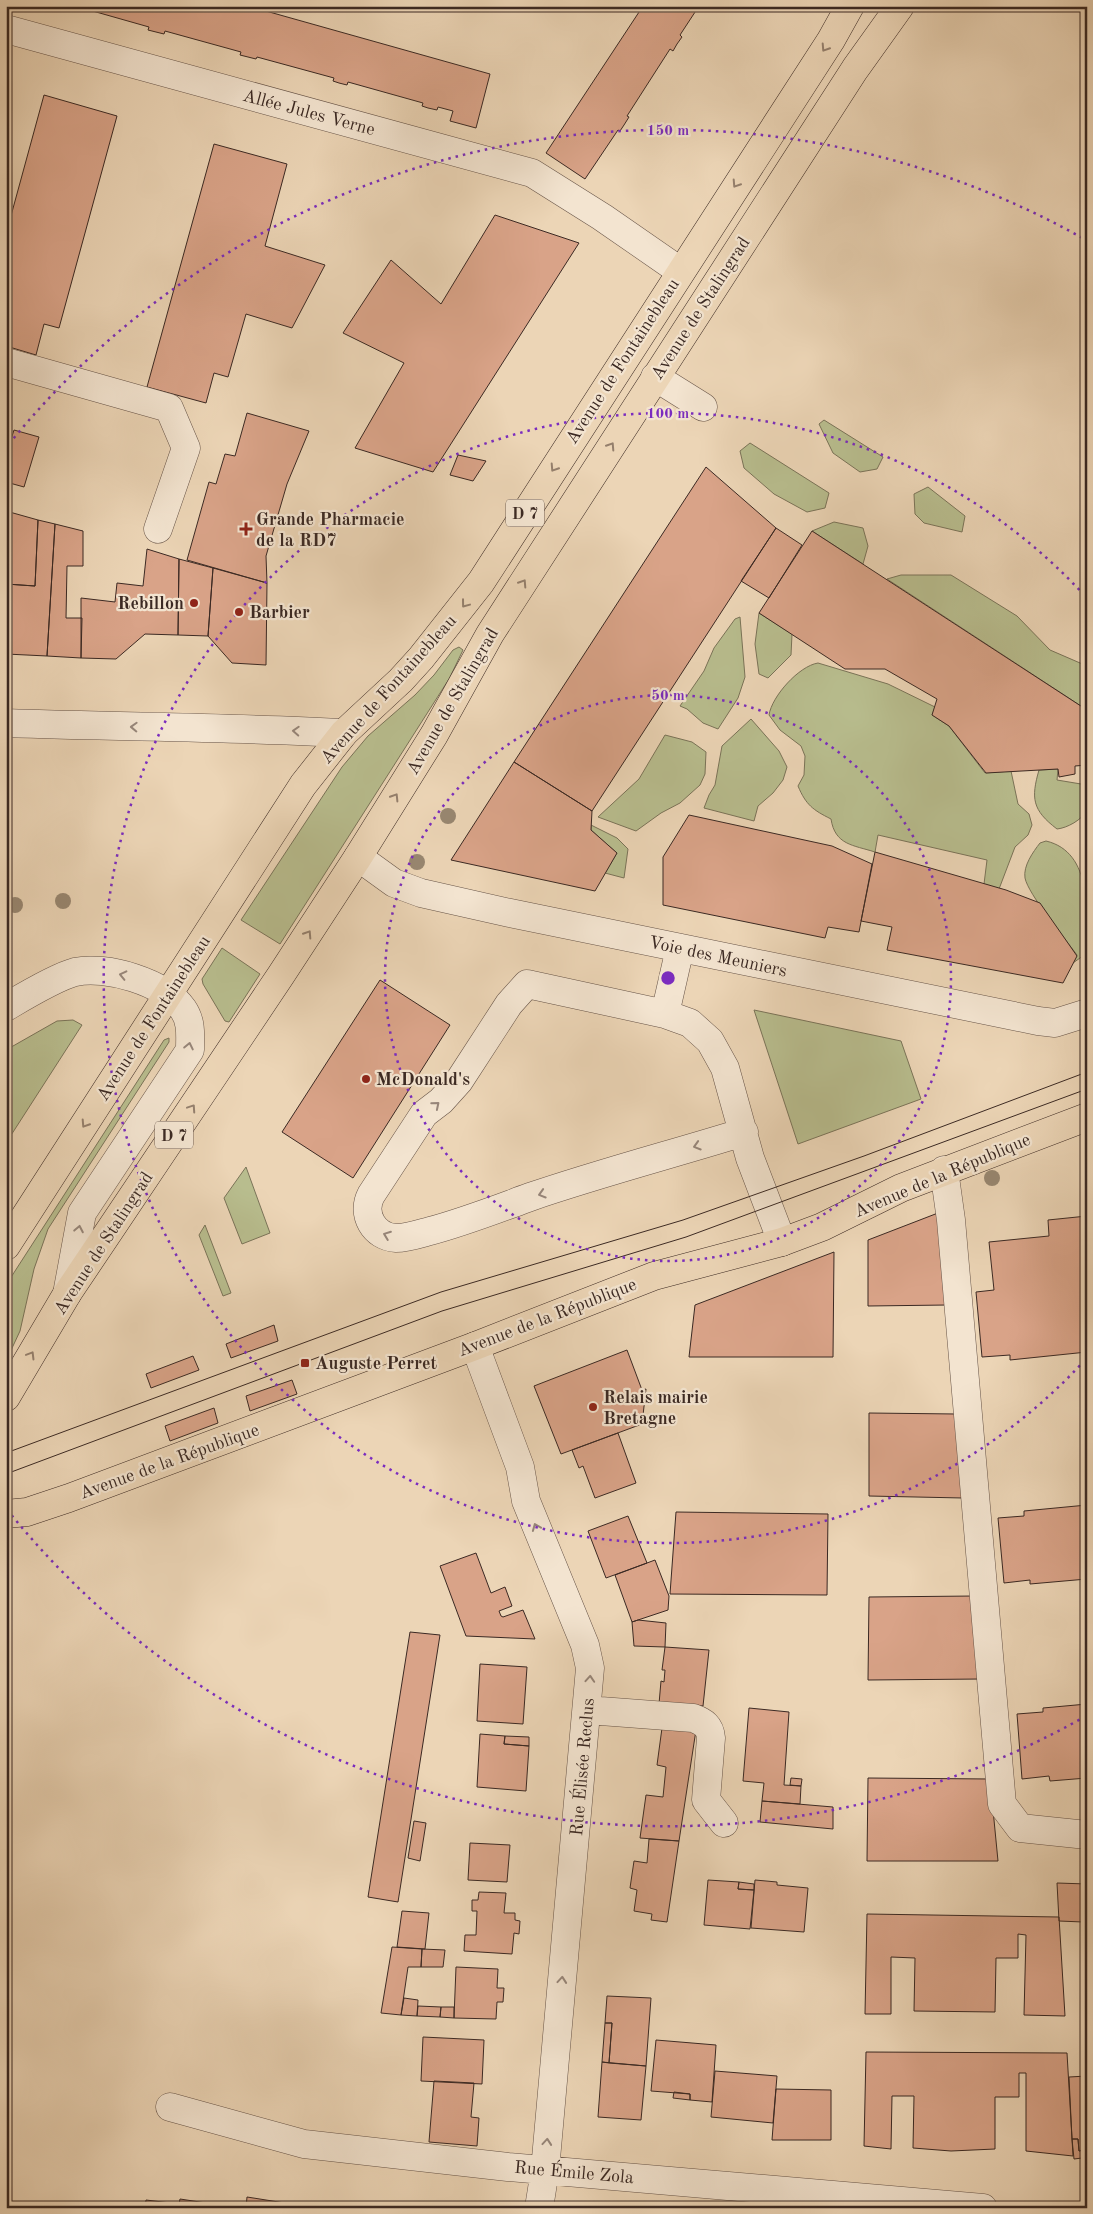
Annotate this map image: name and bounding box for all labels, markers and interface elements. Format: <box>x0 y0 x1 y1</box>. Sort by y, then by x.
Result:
one-way arrow <box>822 42 831 52</box>
street label: Allée Jules Verne <box>241 87 377 139</box>
text: 150 m <box>647 124 689 139</box>
one-way arrow <box>733 179 743 188</box>
street label: Avenue de Stalingrad <box>648 234 754 383</box>
street label: Avenue de Fontainebleau <box>563 275 683 448</box>
text: 100 m <box>647 407 689 422</box>
one-way arrow <box>605 442 614 452</box>
one-way arrow <box>550 463 560 472</box>
road number: D 7 <box>506 499 544 526</box>
place label: Grande Pharmacie de la RD7 <box>256 511 405 550</box>
marker: Grande Pharmacie de la RD7 <box>240 523 252 535</box>
one-way arrow <box>517 579 526 588</box>
place label: Rebillon <box>117 595 184 613</box>
marker: Rebillon <box>188 597 200 609</box>
one-way arrow <box>462 598 470 607</box>
place label: Barbier <box>249 604 310 622</box>
marker: Barbier <box>233 606 245 618</box>
street label: Avenue de Fontainebleau <box>317 612 460 768</box>
street label: Avenue de Stalingrad <box>404 625 502 778</box>
text: 50 m <box>651 689 685 704</box>
one-way arrow <box>130 722 138 732</box>
one-way arrow <box>292 725 300 736</box>
one-way arrow <box>389 794 398 803</box>
one-way arrow <box>301 931 311 940</box>
street label: Avenue de Fontainebleau <box>94 932 214 1105</box>
street label: Voie des Meuniers <box>647 934 789 980</box>
centre of rings <box>659 969 677 987</box>
one-way arrow <box>119 970 128 981</box>
one-way arrow <box>183 1042 193 1050</box>
place label: McDonald's <box>376 1071 470 1089</box>
marker: McDonald's <box>360 1073 372 1085</box>
one-way arrow <box>430 1102 439 1110</box>
one-way arrow <box>186 1105 195 1114</box>
one-way arrow <box>82 1118 91 1127</box>
road number: D 7 <box>155 1122 193 1148</box>
street label: Avenue de la République <box>852 1131 1033 1221</box>
one-way arrow <box>693 1141 702 1151</box>
street label: Avenue de Stalingrad <box>51 1169 157 1318</box>
one-way arrow <box>538 1188 546 1198</box>
one-way arrow <box>74 1225 84 1233</box>
one-way arrow <box>383 1231 392 1241</box>
street label: Avenue de la République <box>456 1276 639 1360</box>
one-way arrow <box>25 1351 35 1360</box>
place label: Auguste Perret <box>315 1355 437 1373</box>
marker: Auguste Perret <box>299 1357 311 1369</box>
place label: Relais mairie Bretagne <box>603 1389 708 1428</box>
marker: Relais mairie Bretagne <box>587 1401 599 1413</box>
street label: Avenue de la République <box>77 1421 262 1503</box>
one-way arrow <box>532 1523 543 1532</box>
one-way arrow <box>584 1675 595 1683</box>
street label: Rue Élisée Reclus <box>564 1697 598 1837</box>
one-way arrow <box>557 1976 568 1984</box>
one-way arrow <box>542 2138 553 2146</box>
street label: Rue Émile Zola <box>513 2155 635 2187</box>

